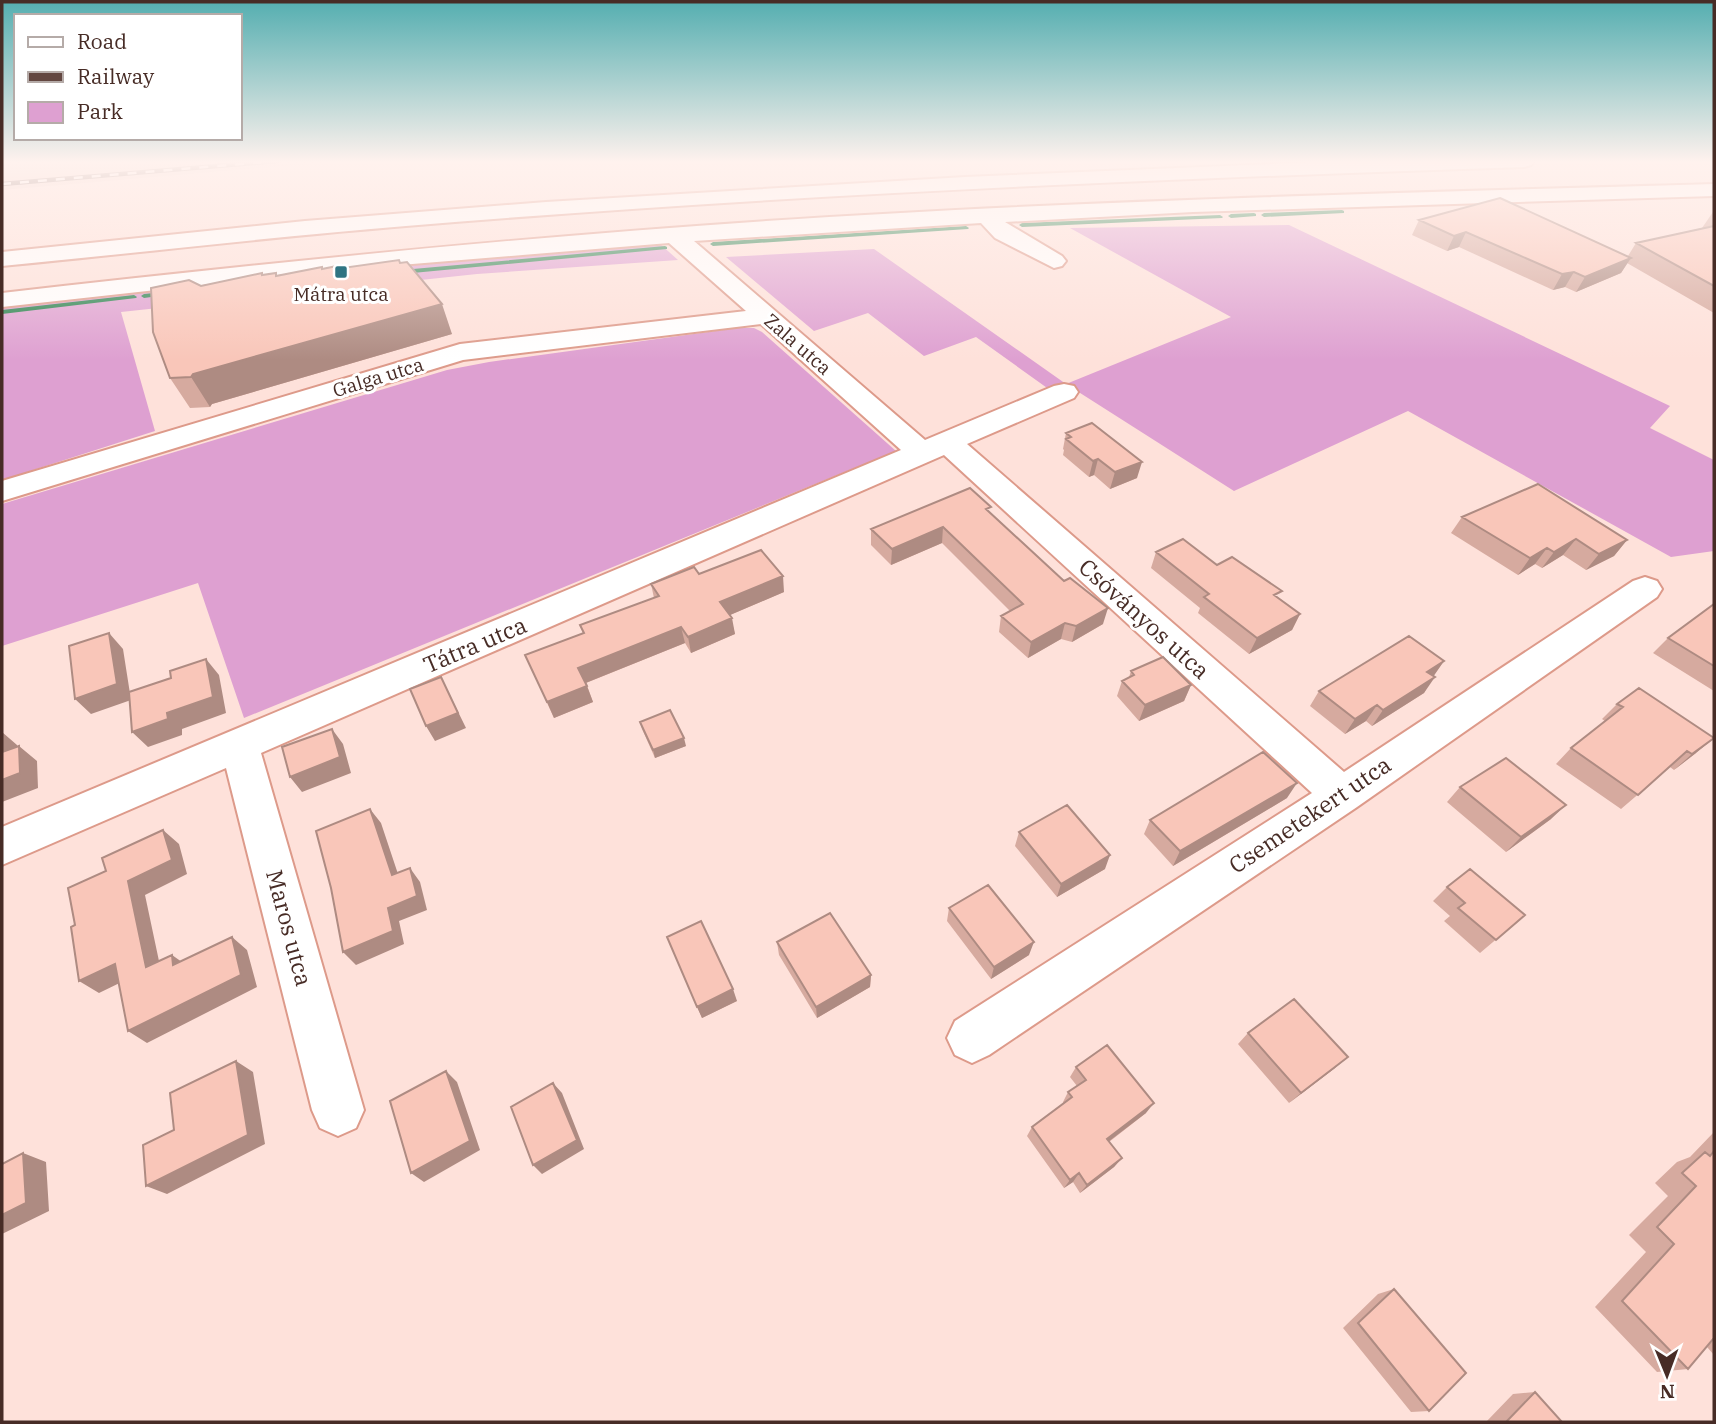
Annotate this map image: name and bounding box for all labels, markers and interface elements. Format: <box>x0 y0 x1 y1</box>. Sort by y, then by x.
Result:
legend <box>14 14 242 140</box>
text: Road <box>77 27 127 55</box>
text: Railway <box>77 62 155 90</box>
text: Park <box>77 97 124 125</box>
marker: Mátra utca <box>333 264 349 280</box>
place label: Mátra utca <box>293 282 389 306</box>
street label: Zala utca <box>759 308 837 380</box>
street label: Galga utca <box>330 352 426 402</box>
street label: Csóványos utca <box>1073 552 1216 685</box>
street label: Tátra utca <box>418 609 531 679</box>
street label: Csemetekert utca <box>1223 749 1396 880</box>
street label: Maros utca <box>260 866 320 989</box>
north arrow <box>1632 1340 1702 1410</box>
text: N <box>1660 1380 1675 1404</box>

